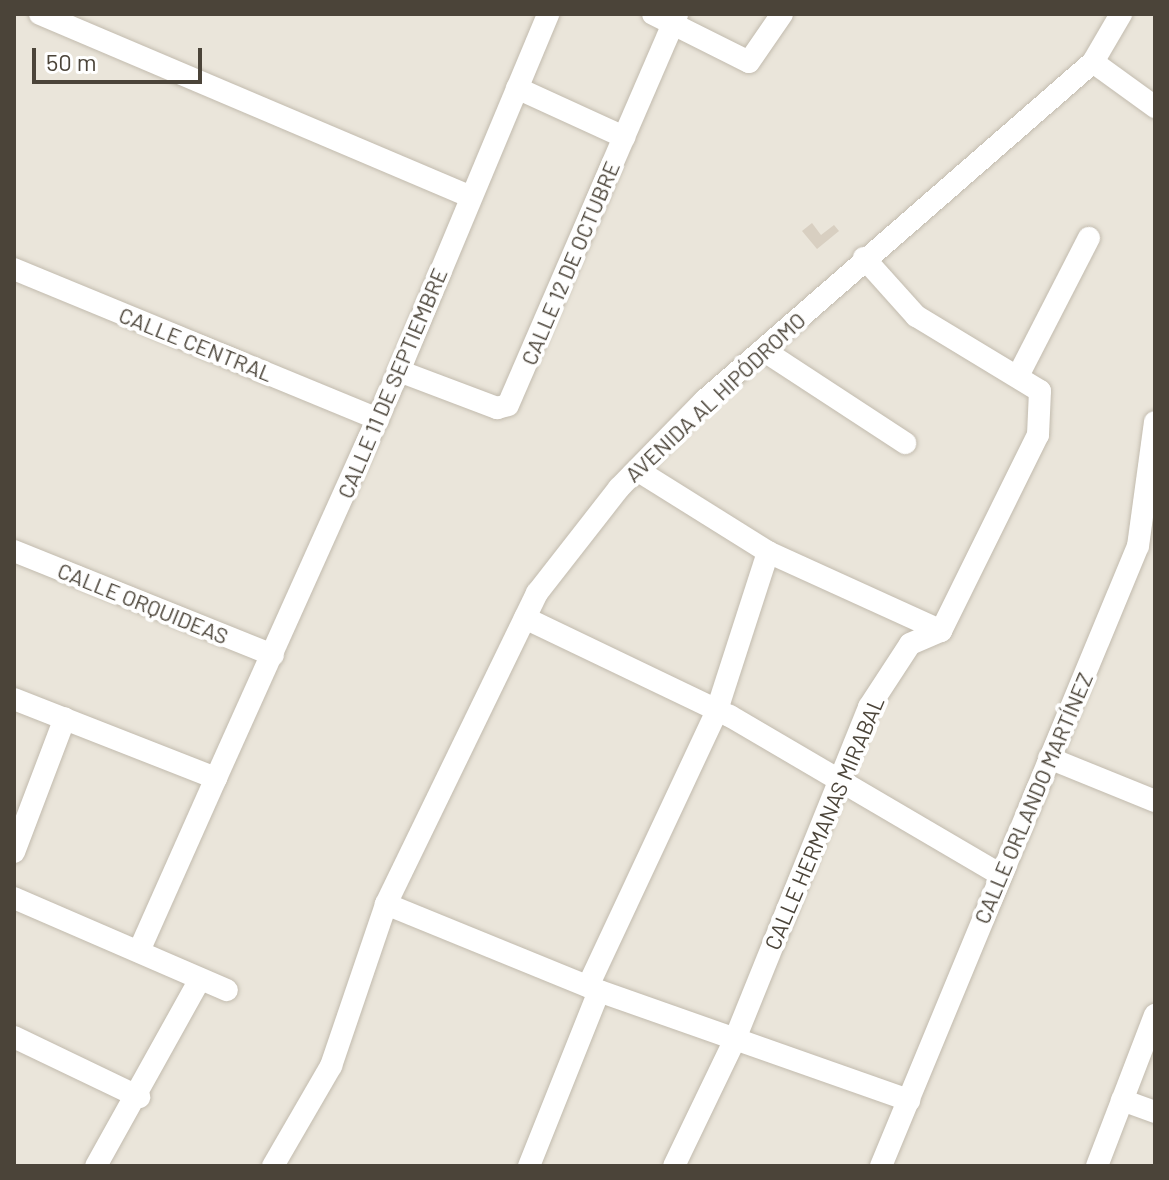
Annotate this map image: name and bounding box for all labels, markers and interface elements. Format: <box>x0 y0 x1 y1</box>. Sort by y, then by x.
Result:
scale bar <box>36 32 206 82</box>
text: 50 m <box>46 47 97 76</box>
street label: CALLE 12 DE OCTUBRE <box>515 157 625 369</box>
street label: CALLE 11 DE SEPTIEMBRE <box>331 264 453 502</box>
street label: CALLE CENTRAL <box>115 301 277 387</box>
street label: AVENIDA AL HIPÓDROMO <box>619 307 811 487</box>
street label: CALLE ORQUIDEAS <box>54 557 232 649</box>
street label: CALLE ORLANDO MARTÍNEZ <box>968 668 1098 928</box>
street label: CALLE HERMANAS MIRABAL <box>759 692 889 954</box>

